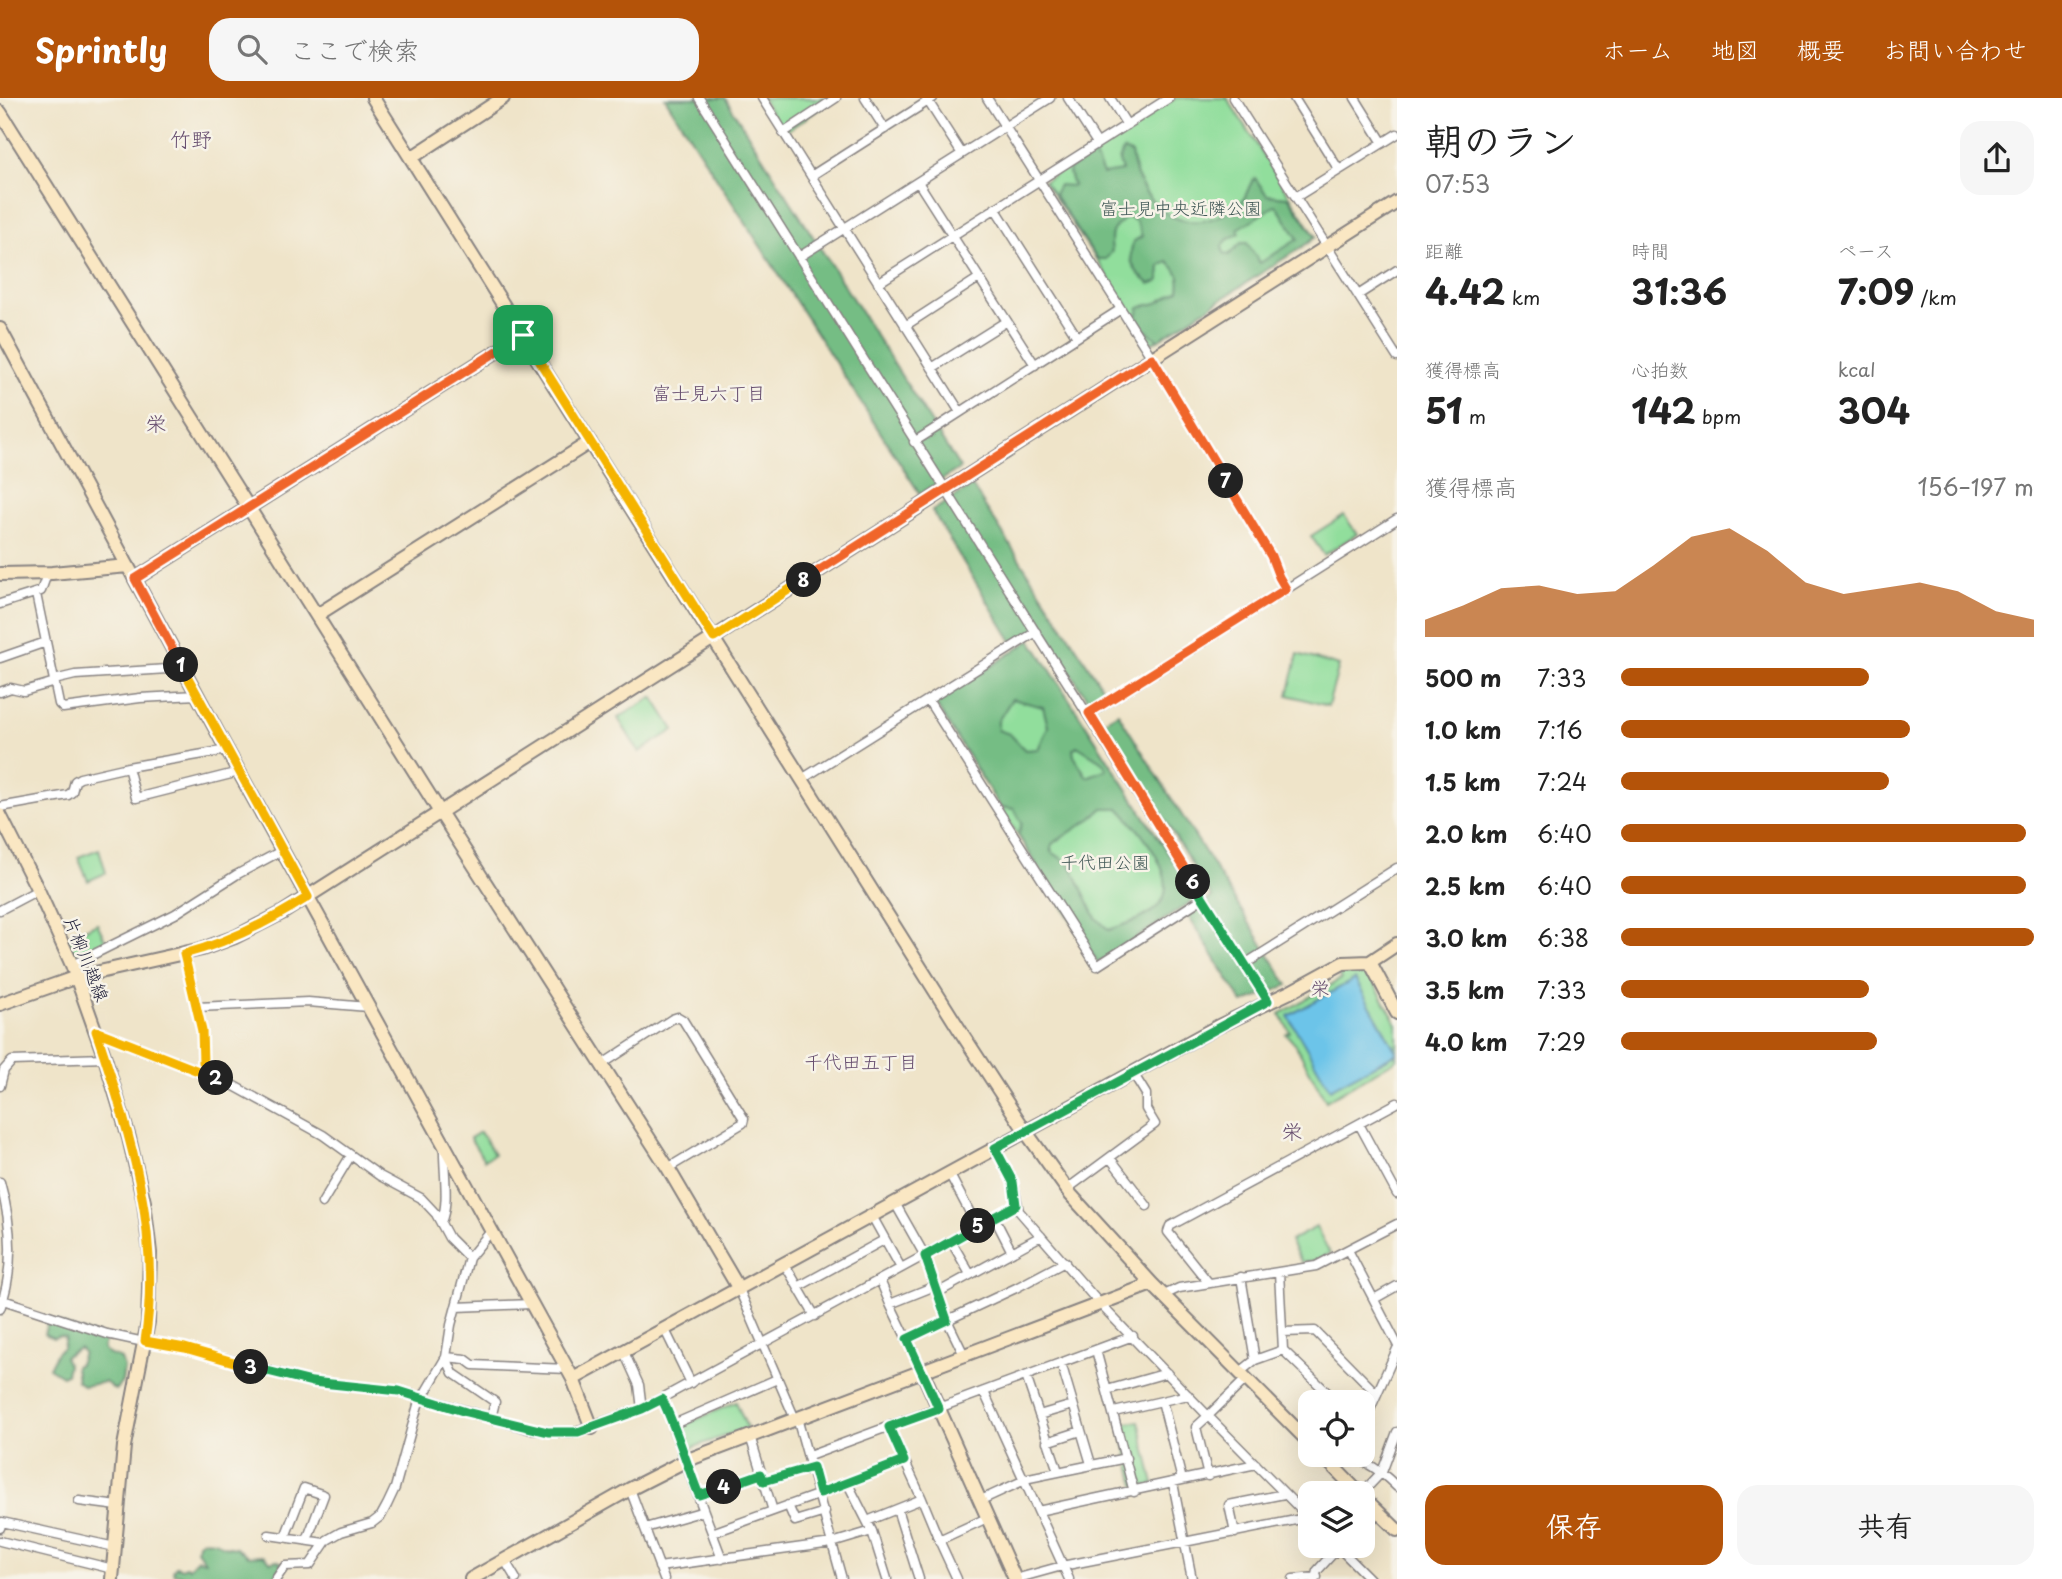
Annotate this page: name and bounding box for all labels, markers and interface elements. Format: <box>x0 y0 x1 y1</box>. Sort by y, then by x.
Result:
search box <box>209 18 699 81</box>
text: Sprintly <box>35 24 167 74</box>
icon: search <box>233 30 271 68</box>
text: ここで検索 <box>289 30 419 69</box>
text: ホーム <box>1602 31 1673 67</box>
text: 地図 <box>1711 31 1759 67</box>
text: 概要 <box>1797 31 1845 67</box>
text: お問い合わせ <box>1883 31 2027 67</box>
text: 朝のラン <box>1425 111 1577 168</box>
button: share <box>1960 121 2034 195</box>
district label: 竹野 <box>170 122 212 154</box>
text: 07:53 <box>1425 166 1490 201</box>
park label: 富士見中央近隣公園 <box>1100 194 1262 221</box>
text: 距離 <box>1425 236 1463 264</box>
text: 時間 <box>1631 236 1669 264</box>
text: ペース <box>1838 236 1894 264</box>
text: 4.42 <box>1425 264 1506 317</box>
text: 31:36 <box>1631 264 1727 317</box>
text: 7:09 <box>1838 264 1914 317</box>
text: km <box>1506 283 1540 311</box>
text: /km <box>1914 283 1957 311</box>
pin <box>493 305 553 365</box>
icon: arrive <box>504 316 542 354</box>
text: 獲得標高 <box>1425 355 1501 383</box>
text: 心拍数 <box>1631 355 1688 383</box>
text: kcal <box>1838 355 1876 383</box>
district label: 富士見六丁目 <box>652 378 766 406</box>
text: 51 <box>1425 383 1463 436</box>
text: 142 <box>1631 383 1696 436</box>
text: 304 <box>1838 383 1910 436</box>
text: m <box>1463 402 1486 430</box>
text: bpm <box>1696 402 1741 430</box>
district label: 栄 <box>146 406 167 438</box>
pin: 7 <box>1208 464 1244 498</box>
text: 7 <box>1220 466 1231 494</box>
text: 獲得標高 <box>1425 469 1517 504</box>
text: 156–197 m <box>1917 469 2034 504</box>
pin: 8 <box>786 562 822 598</box>
text: 8 <box>798 565 809 593</box>
pin: 1 <box>164 648 198 682</box>
text: 1 <box>176 650 185 678</box>
text: 500 m <box>1425 660 1502 695</box>
text: 7:33 <box>1537 660 1587 695</box>
text: 1.0 km <box>1425 712 1502 747</box>
text: 7:16 <box>1537 712 1583 747</box>
text: 1.5 km <box>1425 764 1501 799</box>
text: 7:24 <box>1537 764 1587 799</box>
text: 2.0 km <box>1425 816 1507 851</box>
text: 6:40 <box>1537 816 1592 851</box>
park label: 千代田公園 <box>1060 848 1150 875</box>
pin: 6 <box>1176 864 1210 900</box>
text: 6 <box>1186 867 1199 895</box>
text: 2.5 km <box>1425 868 1505 903</box>
text: 6:40 <box>1537 868 1592 903</box>
street label: 片柳川越線 <box>58 912 117 1005</box>
text: 3.0 km <box>1425 920 1507 955</box>
text: 6:38 <box>1537 920 1589 955</box>
text: 3.5 km <box>1425 972 1505 1007</box>
text: 7:33 <box>1537 972 1587 1007</box>
district label: 栄 <box>1310 973 1330 1001</box>
text: 4.0 km <box>1425 1024 1508 1059</box>
text: 7:29 <box>1537 1024 1586 1059</box>
district label: 千代田五丁目 <box>804 1047 918 1075</box>
pin: 2 <box>198 1060 234 1096</box>
text: 2 <box>209 1063 222 1091</box>
district label: 栄 <box>1282 1114 1303 1146</box>
pin: 5 <box>960 1208 996 1244</box>
text: 5 <box>971 1211 984 1239</box>
pin: 3 <box>233 1350 268 1384</box>
text: 3 <box>244 1352 257 1380</box>
map controls <box>1298 1390 1375 1558</box>
button: locate <box>1298 1390 1375 1467</box>
pin: 4 <box>706 1470 742 1504</box>
text: 4 <box>717 1472 730 1500</box>
button: layers <box>1298 1481 1375 1558</box>
button: 保存 <box>1425 1485 1723 1565</box>
button: 共有 <box>1737 1485 2034 1565</box>

